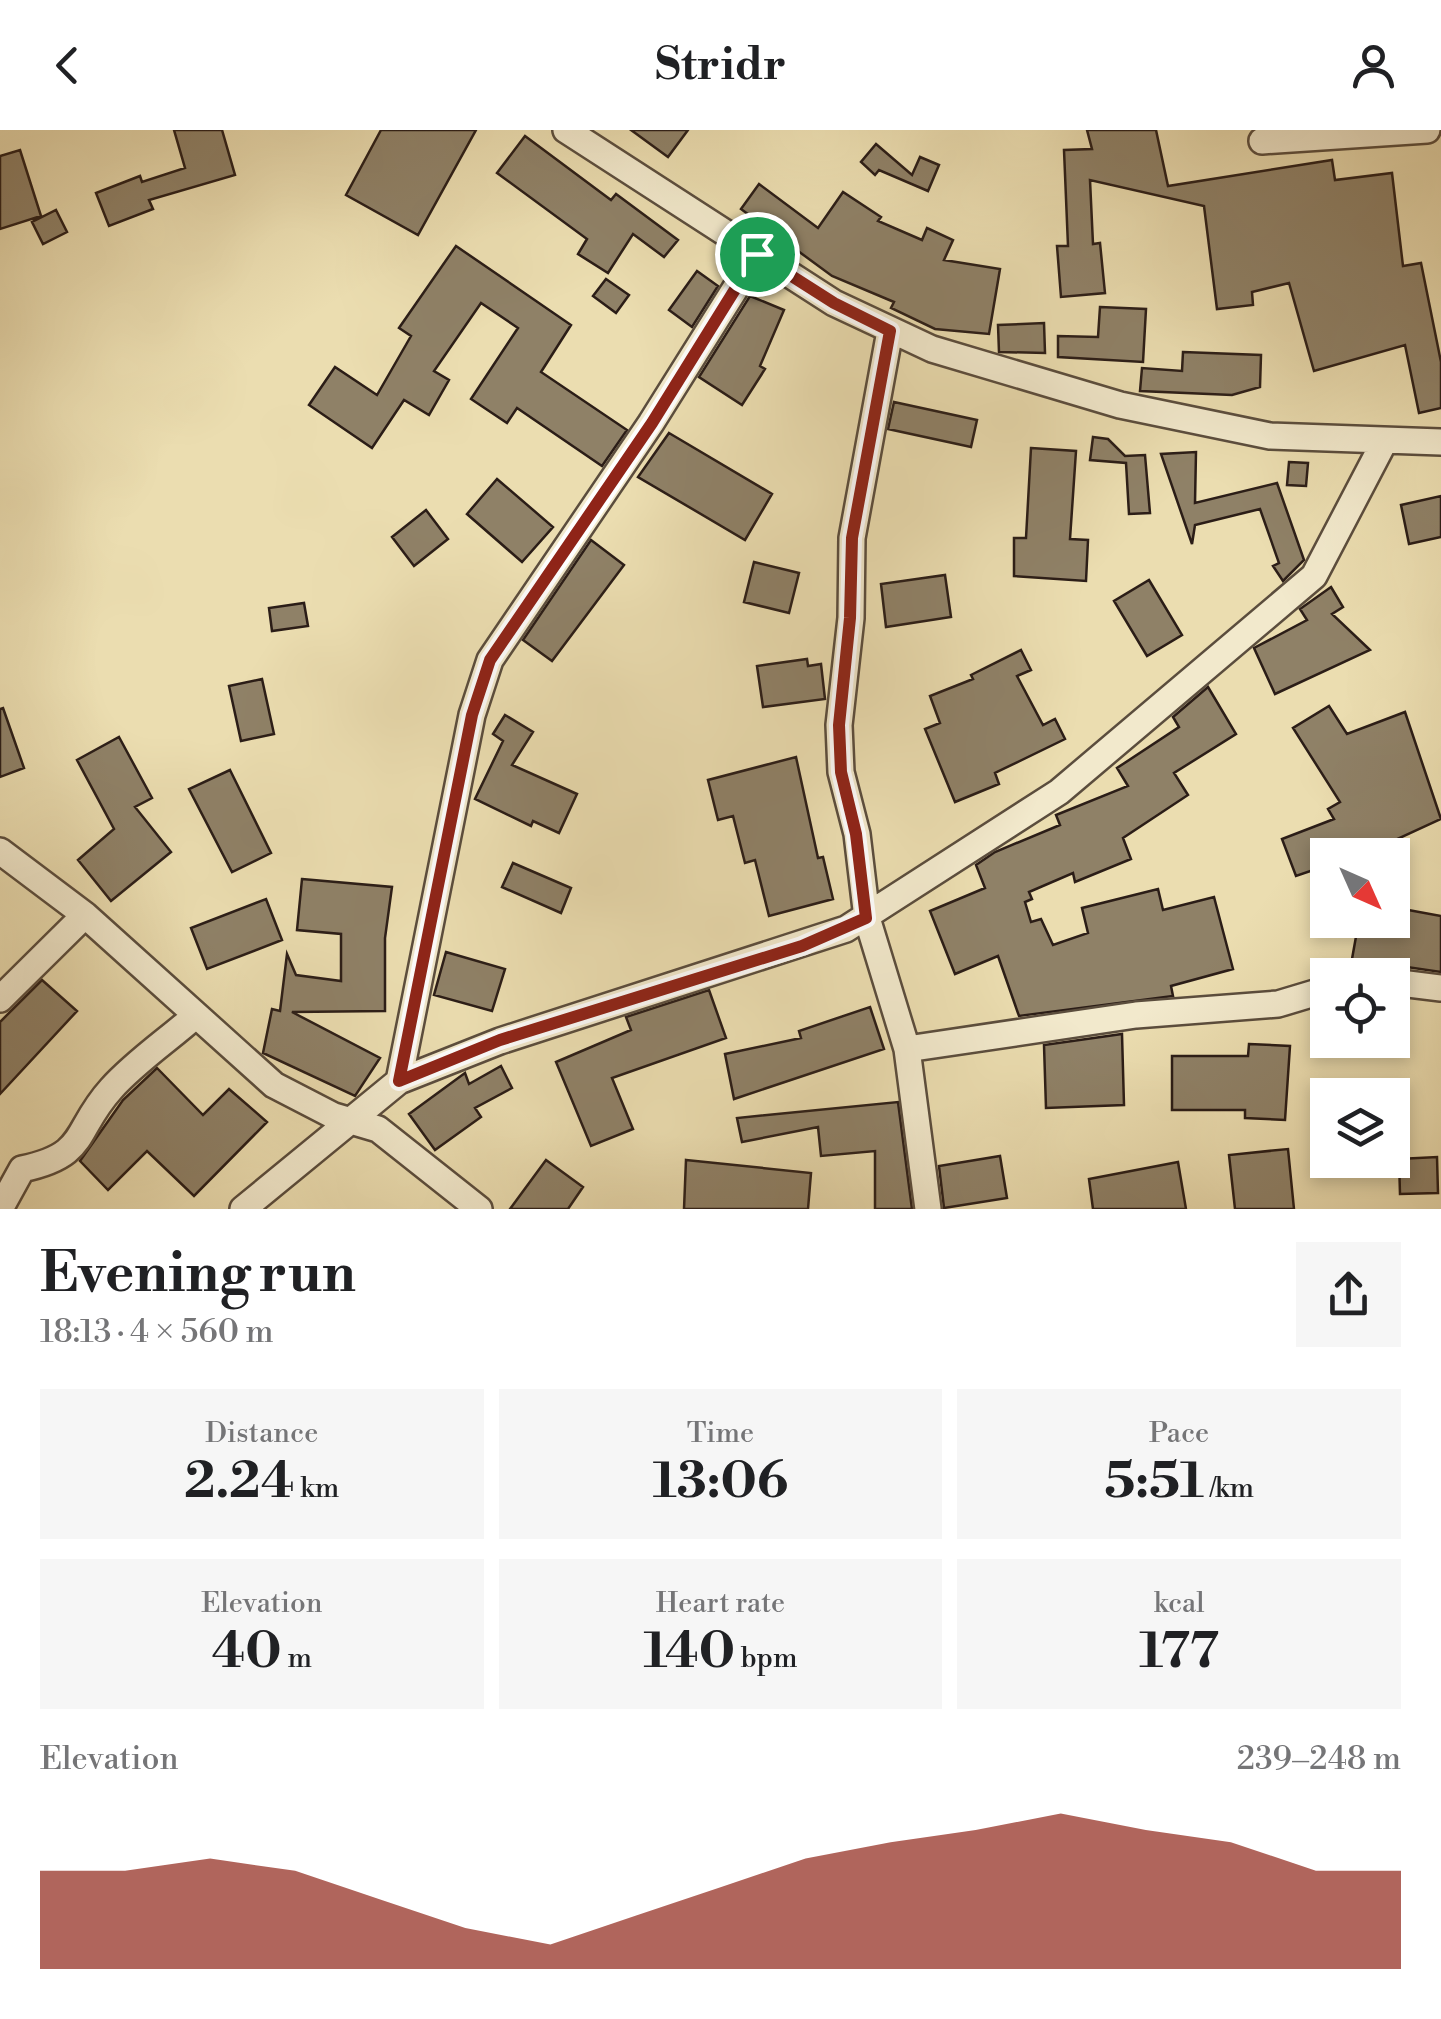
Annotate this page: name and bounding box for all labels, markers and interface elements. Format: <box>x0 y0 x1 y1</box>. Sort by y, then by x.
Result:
text: Stridr <box>655 37 786 94</box>
icon: back <box>40 38 95 93</box>
icon: person <box>1346 38 1401 93</box>
pin <box>715 212 800 297</box>
icon: arrive <box>730 227 785 282</box>
north arrow <box>1310 838 1410 938</box>
map controls <box>1310 838 1410 1178</box>
button: locate <box>1310 958 1410 1058</box>
button: layers <box>1310 1078 1410 1178</box>
text: Evening run <box>40 1240 356 1309</box>
button: share <box>1296 1242 1401 1347</box>
text: 18:13 · 4 × 560 m <box>40 1312 274 1352</box>
text: Distance <box>205 1416 318 1451</box>
text: Time <box>687 1416 754 1451</box>
text: Pace <box>1149 1416 1209 1451</box>
text: 2.24 <box>184 1451 294 1513</box>
text: 13:06 <box>653 1451 788 1513</box>
text: 5:51 <box>1104 1451 1204 1513</box>
text: km <box>294 1471 339 1506</box>
text: /km <box>1204 1471 1254 1506</box>
text: Elevation <box>201 1586 322 1621</box>
text: Heart rate <box>656 1586 785 1621</box>
text: kcal <box>1154 1586 1205 1621</box>
text: 40 <box>212 1621 282 1683</box>
text: 140 <box>643 1621 735 1683</box>
text: 177 <box>1139 1621 1219 1683</box>
text: m <box>282 1641 312 1676</box>
text: bpm <box>735 1641 798 1676</box>
text: Elevation <box>40 1739 179 1779</box>
text: 239–248 m <box>1237 1739 1401 1779</box>

